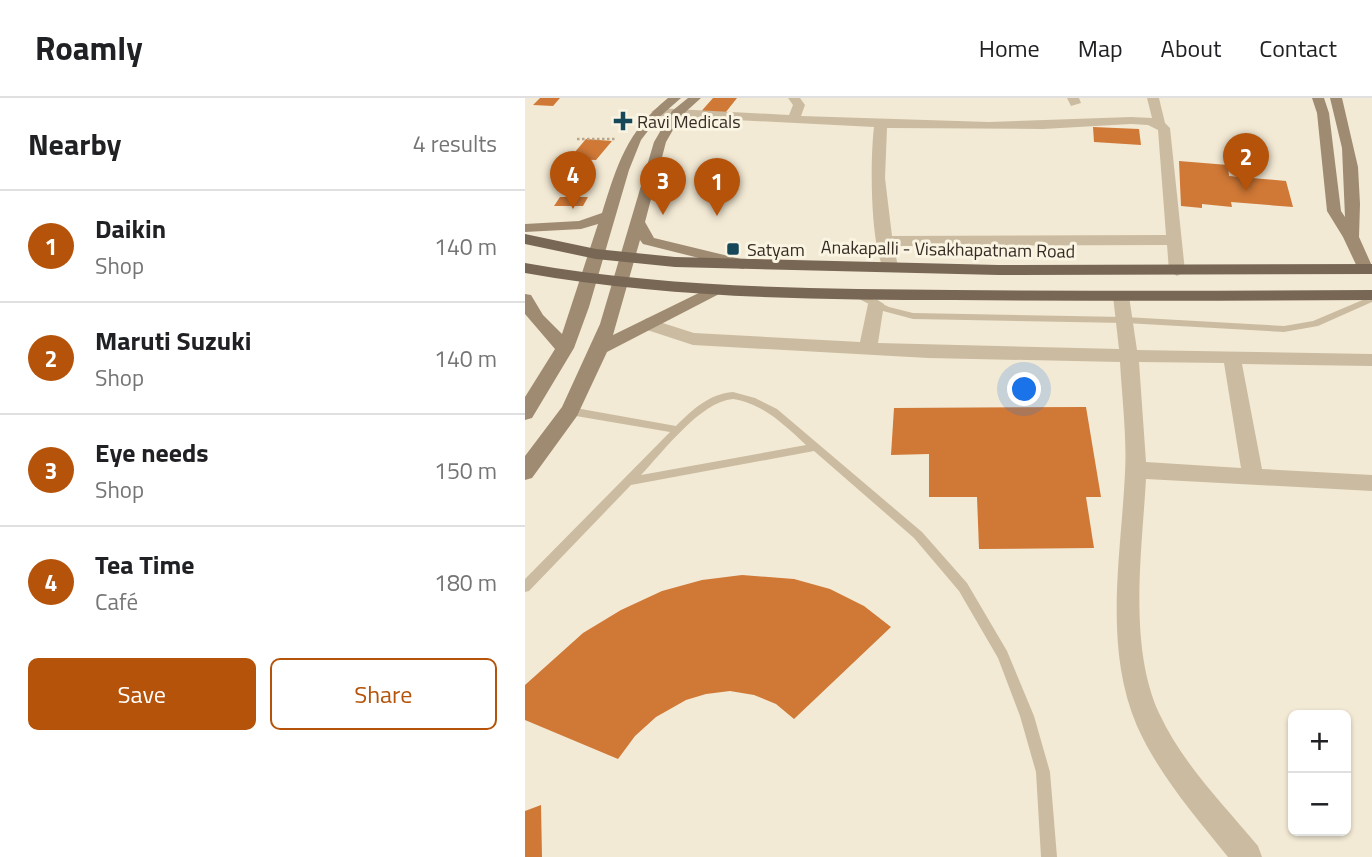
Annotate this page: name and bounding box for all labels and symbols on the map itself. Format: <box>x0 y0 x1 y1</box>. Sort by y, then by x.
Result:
place label: Ravi Medicals <box>637 108 741 135</box>
marker: Ravi Medicals <box>615 113 631 129</box>
pin: 2 <box>1223 133 1269 191</box>
pin: 4 <box>550 151 596 209</box>
pin: 3 <box>640 157 686 215</box>
pin: 1 <box>694 158 740 216</box>
street label: Anakapalli - Visakhapatnam Road <box>821 233 1075 265</box>
place label: Satyam <box>747 236 805 263</box>
marker: Satyam <box>725 241 741 257</box>
your location <box>1007 372 1041 406</box>

